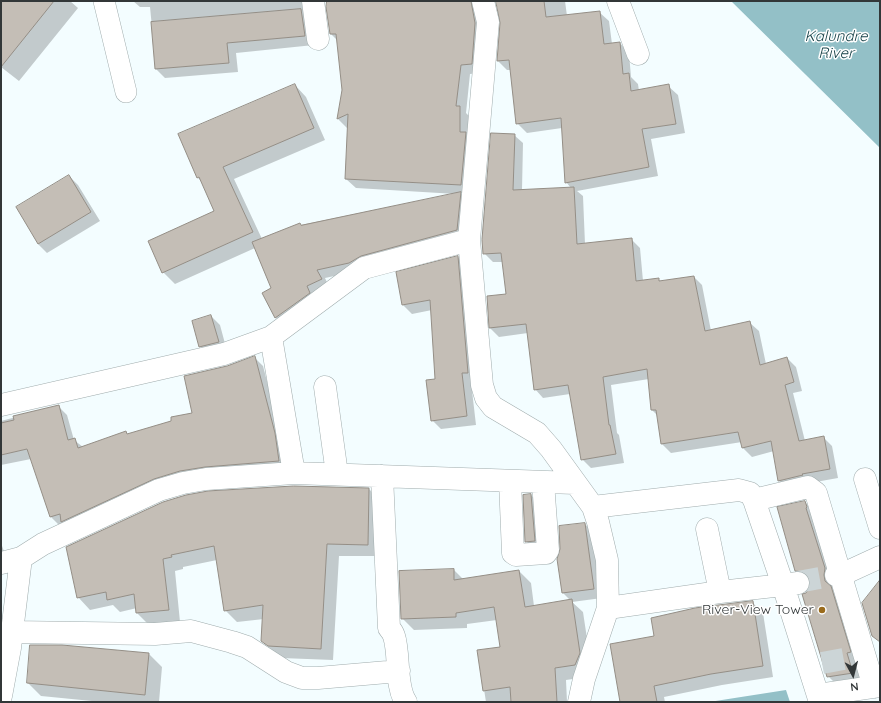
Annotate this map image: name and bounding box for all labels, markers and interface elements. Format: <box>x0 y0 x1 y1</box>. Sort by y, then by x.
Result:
water label: Kalundre River <box>805 27 867 62</box>
place label: River-View Tower <box>702 602 814 618</box>
marker: River-View Tower <box>817 605 827 615</box>
north arrow <box>833 655 873 695</box>
text: N <box>850 679 859 694</box>

